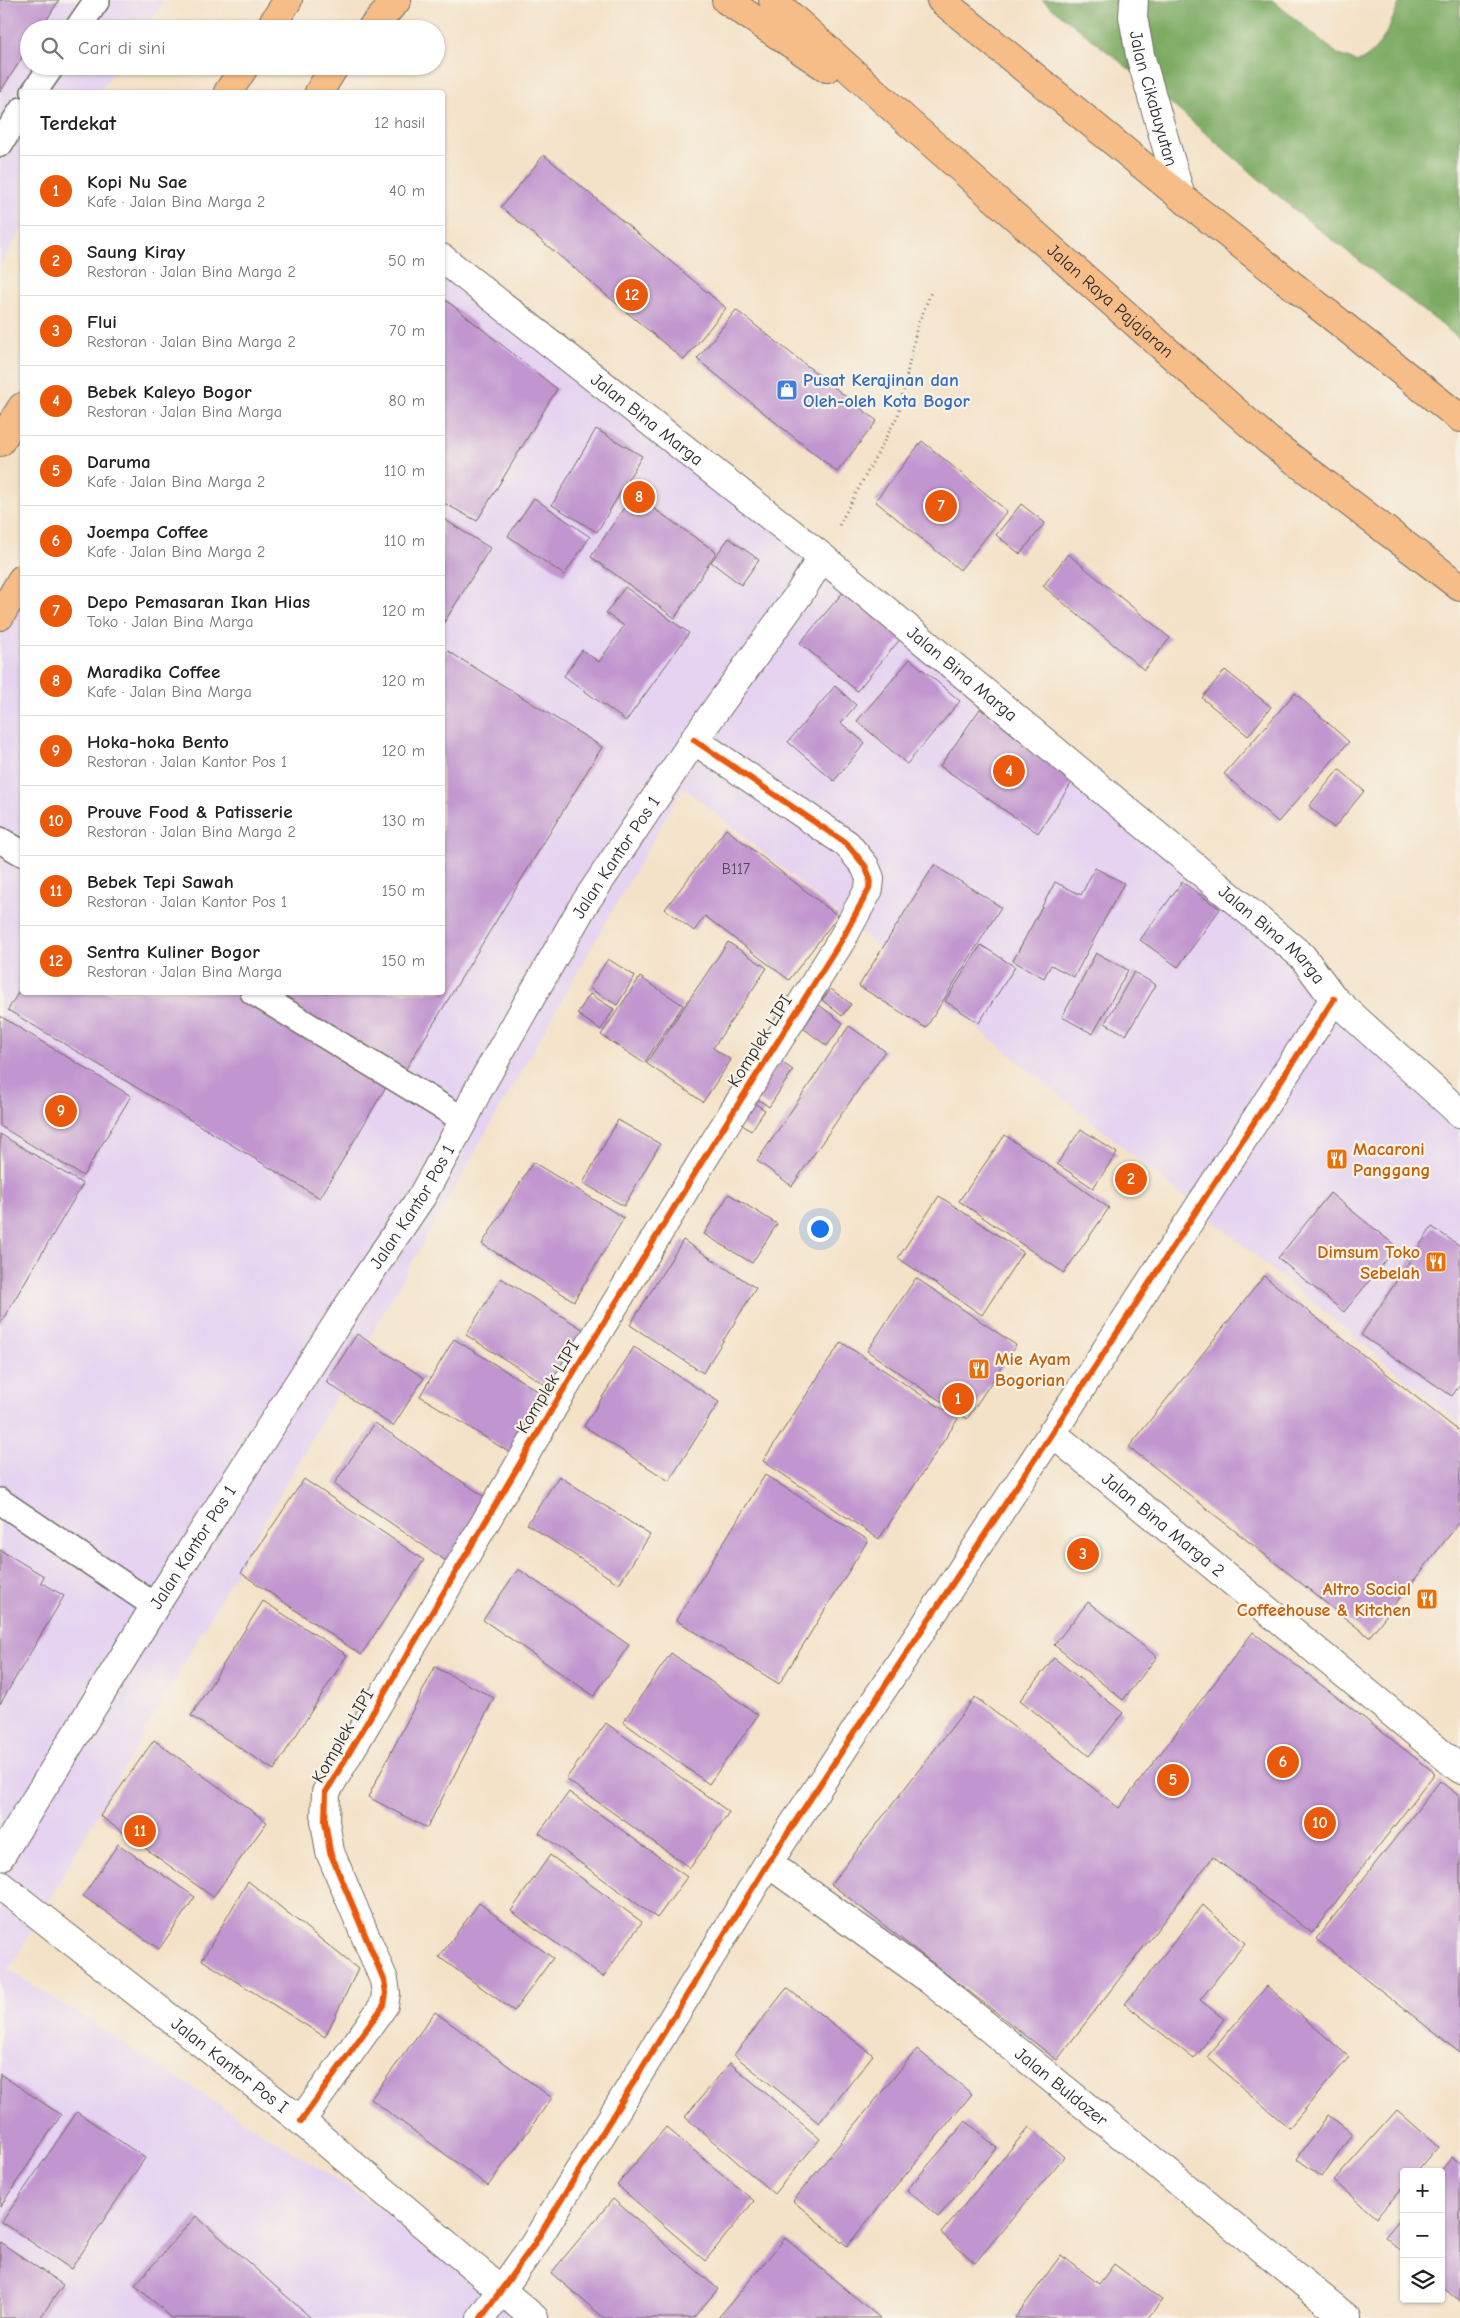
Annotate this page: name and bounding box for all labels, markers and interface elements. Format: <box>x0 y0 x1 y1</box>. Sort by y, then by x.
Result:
search box <box>20 20 445 75</box>
street label: Jalan Cikabuyutan <box>1125 29 1182 169</box>
icon: search <box>38 34 66 62</box>
text: Cari di sini <box>78 37 165 59</box>
text: Terdekat <box>40 111 116 135</box>
text: 12 hasil <box>374 114 425 132</box>
text: Kopi Nu Sae <box>87 171 187 193</box>
text: 1 <box>53 182 59 200</box>
text: 40 m <box>389 182 425 200</box>
text: Kafe · Jalan Bina Marga 2 <box>87 193 265 211</box>
street label: Jalan Raya Pajajaran <box>1043 239 1178 362</box>
text: Saung Kiray <box>87 241 185 263</box>
text: 2 <box>52 252 60 270</box>
text: 50 m <box>388 252 425 270</box>
text: Restoran · Jalan Bina Marga 2 <box>87 263 296 281</box>
pin: 12 <box>616 276 648 314</box>
text: Flui <box>87 311 117 333</box>
text: 3 <box>52 322 60 340</box>
text: 70 m <box>389 322 425 340</box>
text: Restoran · Jalan Bina Marga 2 <box>87 333 296 351</box>
street label: Jalan Bina Marga <box>587 369 708 470</box>
place label: Pusat Kerajinan dan Oleh-oleh Kota Bogor <box>803 370 971 412</box>
shop icon: Pusat Kerajinan dan Oleh-oleh Kota Bogor <box>775 378 799 402</box>
text: Bebek Kaleyo Bogor <box>87 381 252 403</box>
text: 4 <box>52 392 60 410</box>
text: 80 m <box>388 392 425 410</box>
text: Restoran · Jalan Bina Marga <box>87 403 282 421</box>
text: Daruma <box>87 451 151 473</box>
text: 5 <box>52 462 60 480</box>
text: 110 m <box>384 462 425 480</box>
text: Kafe · Jalan Bina Marga 2 <box>87 473 265 491</box>
pin: 8 <box>623 478 655 516</box>
pin: 7 <box>925 487 957 525</box>
text: Joempa Coffee <box>87 521 208 543</box>
text: 6 <box>52 532 60 550</box>
text: 110 m <box>384 532 425 550</box>
text: Kafe · Jalan Bina Marga 2 <box>87 543 265 561</box>
text: Depo Pemasaran Ikan Hias <box>87 591 310 613</box>
text: 7 <box>52 602 60 620</box>
text: 120 m <box>382 602 425 620</box>
text: Toko · Jalan Bina Marga <box>87 613 254 631</box>
street label: Jalan Bina Marga <box>903 622 1022 726</box>
text: Maradika Coffee <box>87 661 220 683</box>
text: 8 <box>52 672 60 690</box>
text: 120 m <box>382 672 425 690</box>
text: Kafe · Jalan Bina Marga <box>87 683 252 701</box>
text: Hoka-hoka Bento <box>87 731 229 753</box>
text: 9 <box>52 742 60 760</box>
text: 120 m <box>382 742 425 760</box>
pin: 4 <box>993 752 1025 790</box>
text: Restoran · Jalan Kantor Pos 1 <box>87 753 287 771</box>
street label: Jalan Kantor Pos 1 <box>568 792 664 922</box>
text: Prouve Food & Patisserie <box>87 801 293 823</box>
text: 10 <box>48 812 64 830</box>
text: 130 m <box>382 812 425 830</box>
text: Restoran · Jalan Bina Marga 2 <box>87 823 296 841</box>
house number: B117 <box>722 860 750 878</box>
text: Bebek Tepi Sawah <box>87 871 234 893</box>
street label: Jalan Bina Marga <box>1214 881 1329 988</box>
text: 11 <box>50 882 62 900</box>
text: 150 m <box>382 882 425 900</box>
text: Restoran · Jalan Kantor Pos 1 <box>87 893 287 911</box>
text: Sentra Kuliner Bogor <box>87 941 260 963</box>
text: 12 <box>49 952 63 970</box>
text: 150 m <box>382 952 425 970</box>
text: Restoran · Jalan Bina Marga <box>87 963 282 981</box>
street label: Komplek LIPI <box>723 991 797 1091</box>
pin: 9 <box>45 1092 77 1130</box>
place label: Macaroni Panggang <box>1353 1139 1430 1181</box>
street label: Jalan Kantor Pos 1 <box>365 1141 459 1273</box>
restaurant icon: Macaroni Panggang <box>1325 1147 1349 1171</box>
pin: 2 <box>1115 1160 1147 1198</box>
your location <box>807 1216 833 1242</box>
place label: Dimsum Toko Sebelah <box>1317 1242 1420 1284</box>
restaurant icon: Dimsum Toko Sebelah <box>1424 1250 1448 1274</box>
street label: Komplek LIPI <box>512 1337 584 1437</box>
place label: Mie Ayam Bogorian <box>995 1349 1070 1391</box>
restaurant icon: Mie Ayam Bogorian <box>967 1357 991 1381</box>
pin: 1 <box>942 1380 974 1418</box>
street label: Jalan Bina Marga 2 <box>1098 1468 1229 1581</box>
street label: Jalan Kantor Pos 1 <box>145 1481 240 1613</box>
pin: 3 <box>1067 1535 1099 1573</box>
place label: Altro Social Coffeehouse & Kitchen <box>1237 1579 1411 1621</box>
restaurant icon: Altro Social Coffeehouse & Kitchen <box>1415 1587 1439 1611</box>
street label: Komplek LIPI <box>308 1685 378 1787</box>
pin: 6 <box>1267 1743 1299 1781</box>
pin: 5 <box>1157 1761 1189 1799</box>
pin: 10 <box>1304 1804 1336 1842</box>
pin: 11 <box>124 1812 156 1850</box>
street label: Jalan Kantor Pos I <box>167 2013 292 2117</box>
street label: Jalan Buldozer <box>1011 2043 1113 2131</box>
map controls <box>1400 2168 1445 2303</box>
button: + <box>1400 2168 1445 2213</box>
button: − <box>1400 2213 1445 2258</box>
button: layers <box>1400 2258 1445 2303</box>

